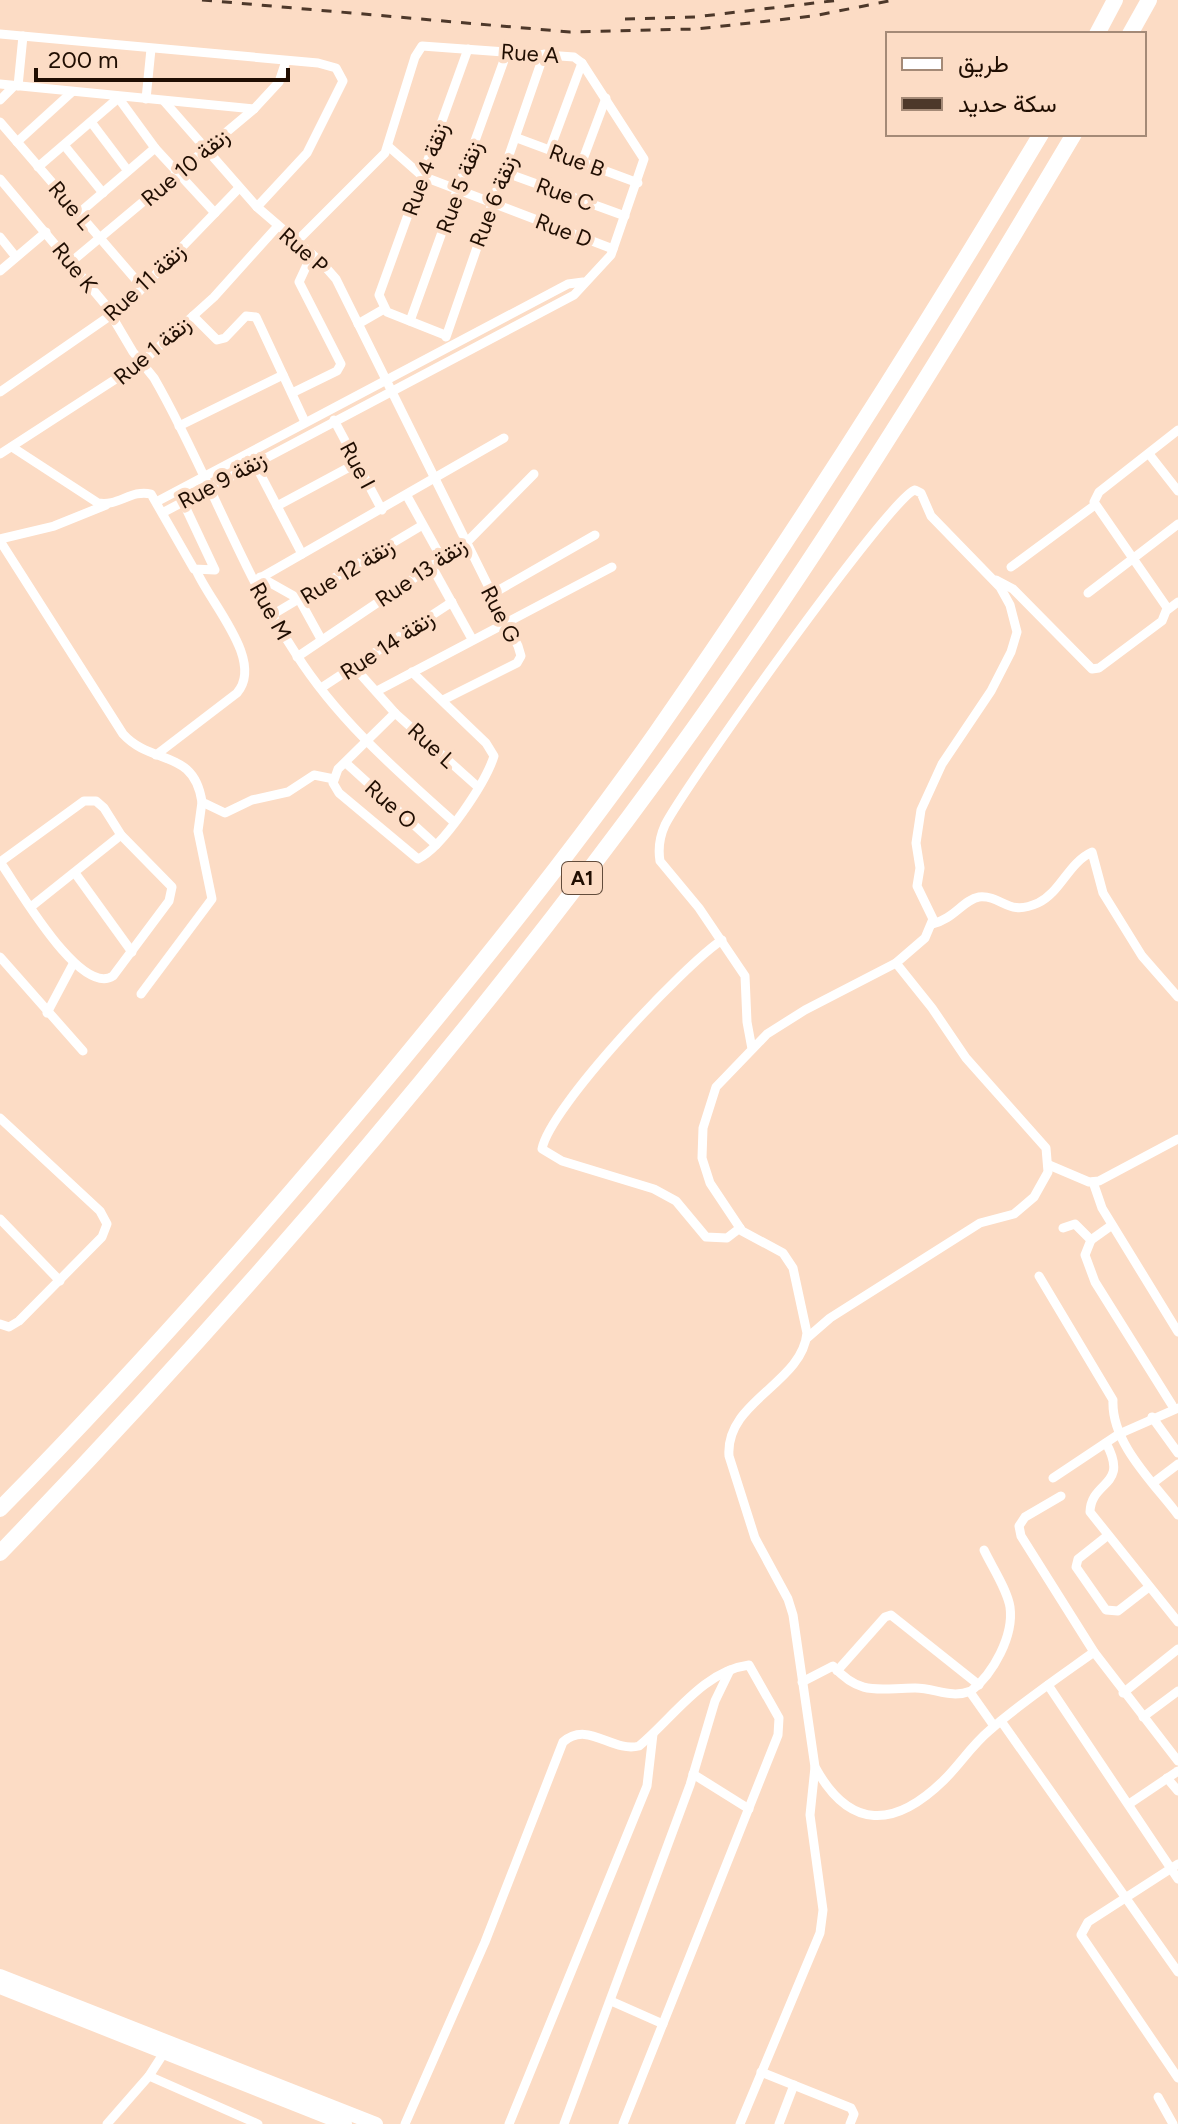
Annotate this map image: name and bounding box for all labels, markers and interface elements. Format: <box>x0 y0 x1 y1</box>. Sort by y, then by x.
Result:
scale bar <box>36 32 288 82</box>
legend <box>886 32 1146 136</box>
street label: Rue A <box>500 38 560 69</box>
text: 200 m <box>48 45 119 74</box>
text: طريق <box>958 49 1009 79</box>
text: سكة حديد <box>958 89 1057 118</box>
street label: Rue 4 زنقة <box>396 119 455 219</box>
street label: Rue 10 زنقة <box>136 123 235 212</box>
street label: Rue 5 زنقة <box>430 137 489 237</box>
street label: Rue B <box>545 138 608 183</box>
street label: Rue 6 زنقة <box>464 152 523 251</box>
street label: Rue C <box>532 172 597 217</box>
street label: Rue L <box>43 176 99 235</box>
street label: Rue D <box>532 207 596 254</box>
street label: Rue P <box>274 222 334 279</box>
street label: Rue K <box>46 237 103 298</box>
street label: Rue 11 زنقة <box>98 238 191 327</box>
street label: Rue 1 زنقة <box>108 310 196 391</box>
street label: Rue I <box>334 437 381 493</box>
street label: Rue 9 زنقة <box>173 446 271 515</box>
street label: Rue 13 زنقة <box>370 532 472 613</box>
street label: Rue 12 زنقة <box>295 533 399 610</box>
street label: Rue M <box>244 578 297 645</box>
street label: Rue G <box>475 581 526 647</box>
street label: Rue 14 زنقة <box>335 605 439 686</box>
street label: Rue L <box>402 717 462 774</box>
street label: Rue O <box>359 774 422 835</box>
road number: A1 <box>562 862 602 894</box>

